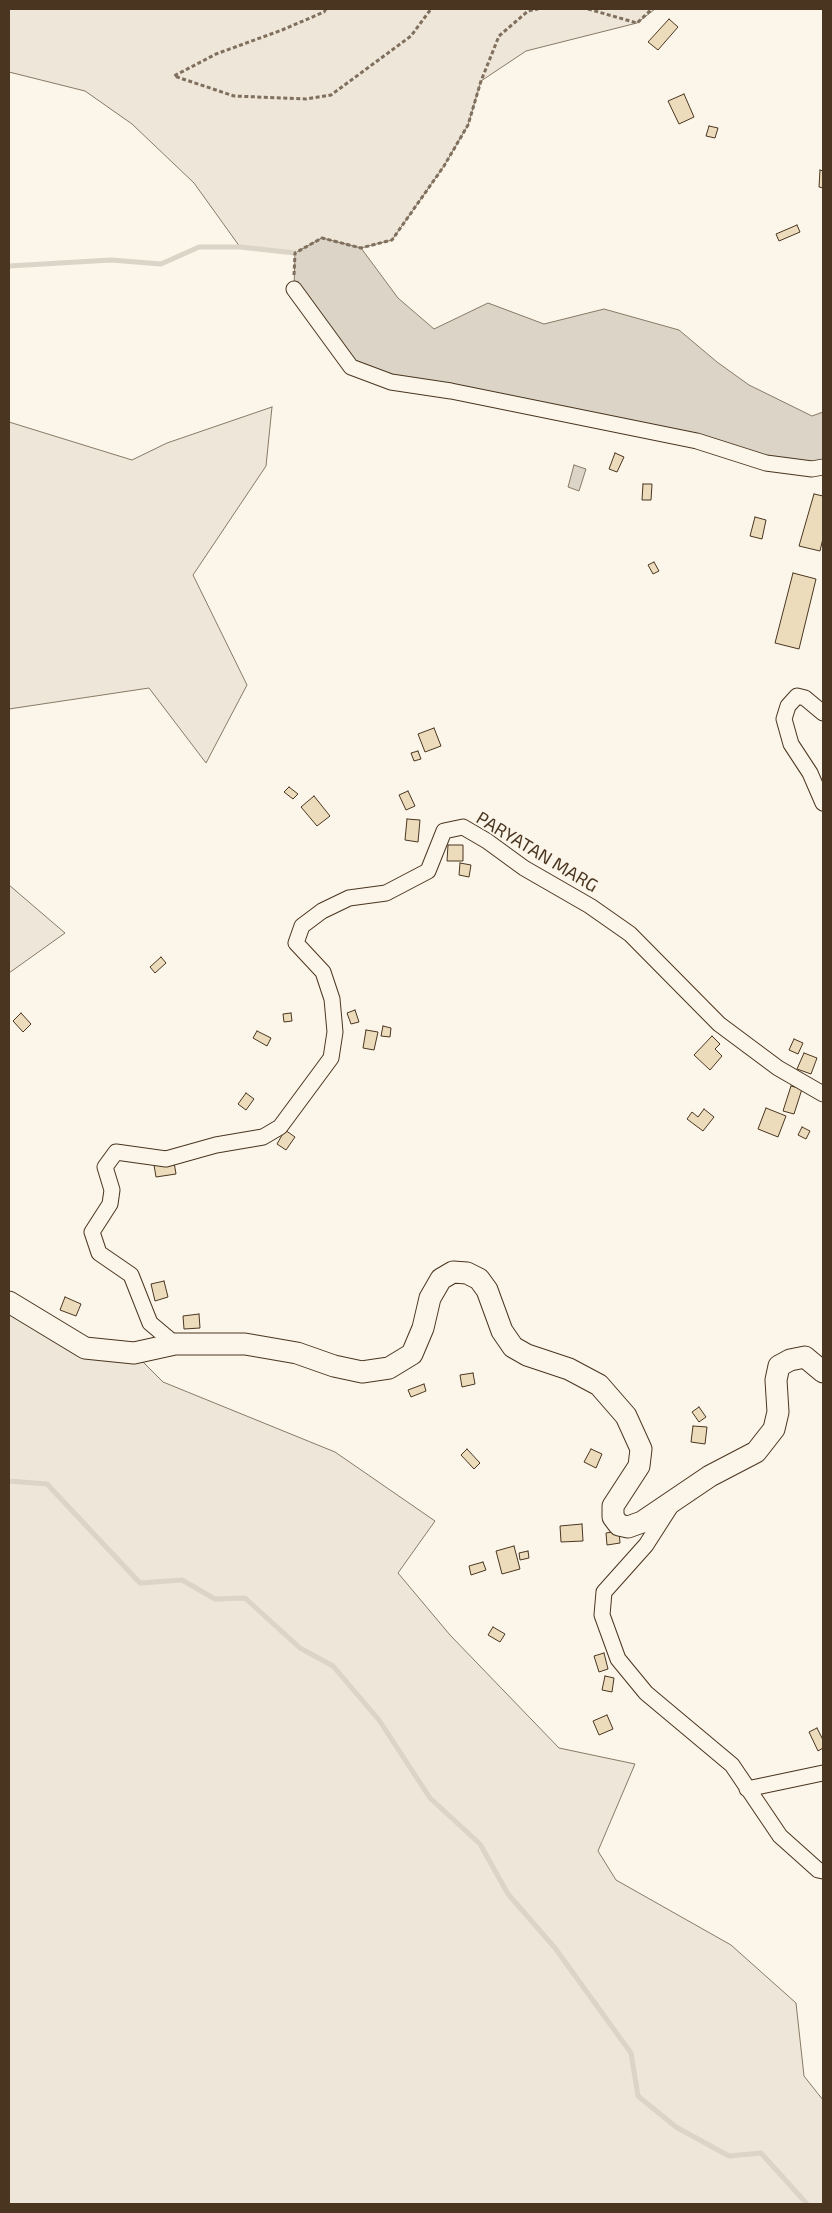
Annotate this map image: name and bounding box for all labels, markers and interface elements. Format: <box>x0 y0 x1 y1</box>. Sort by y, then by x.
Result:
street label: PARYATAN MARG <box>472 807 602 897</box>

